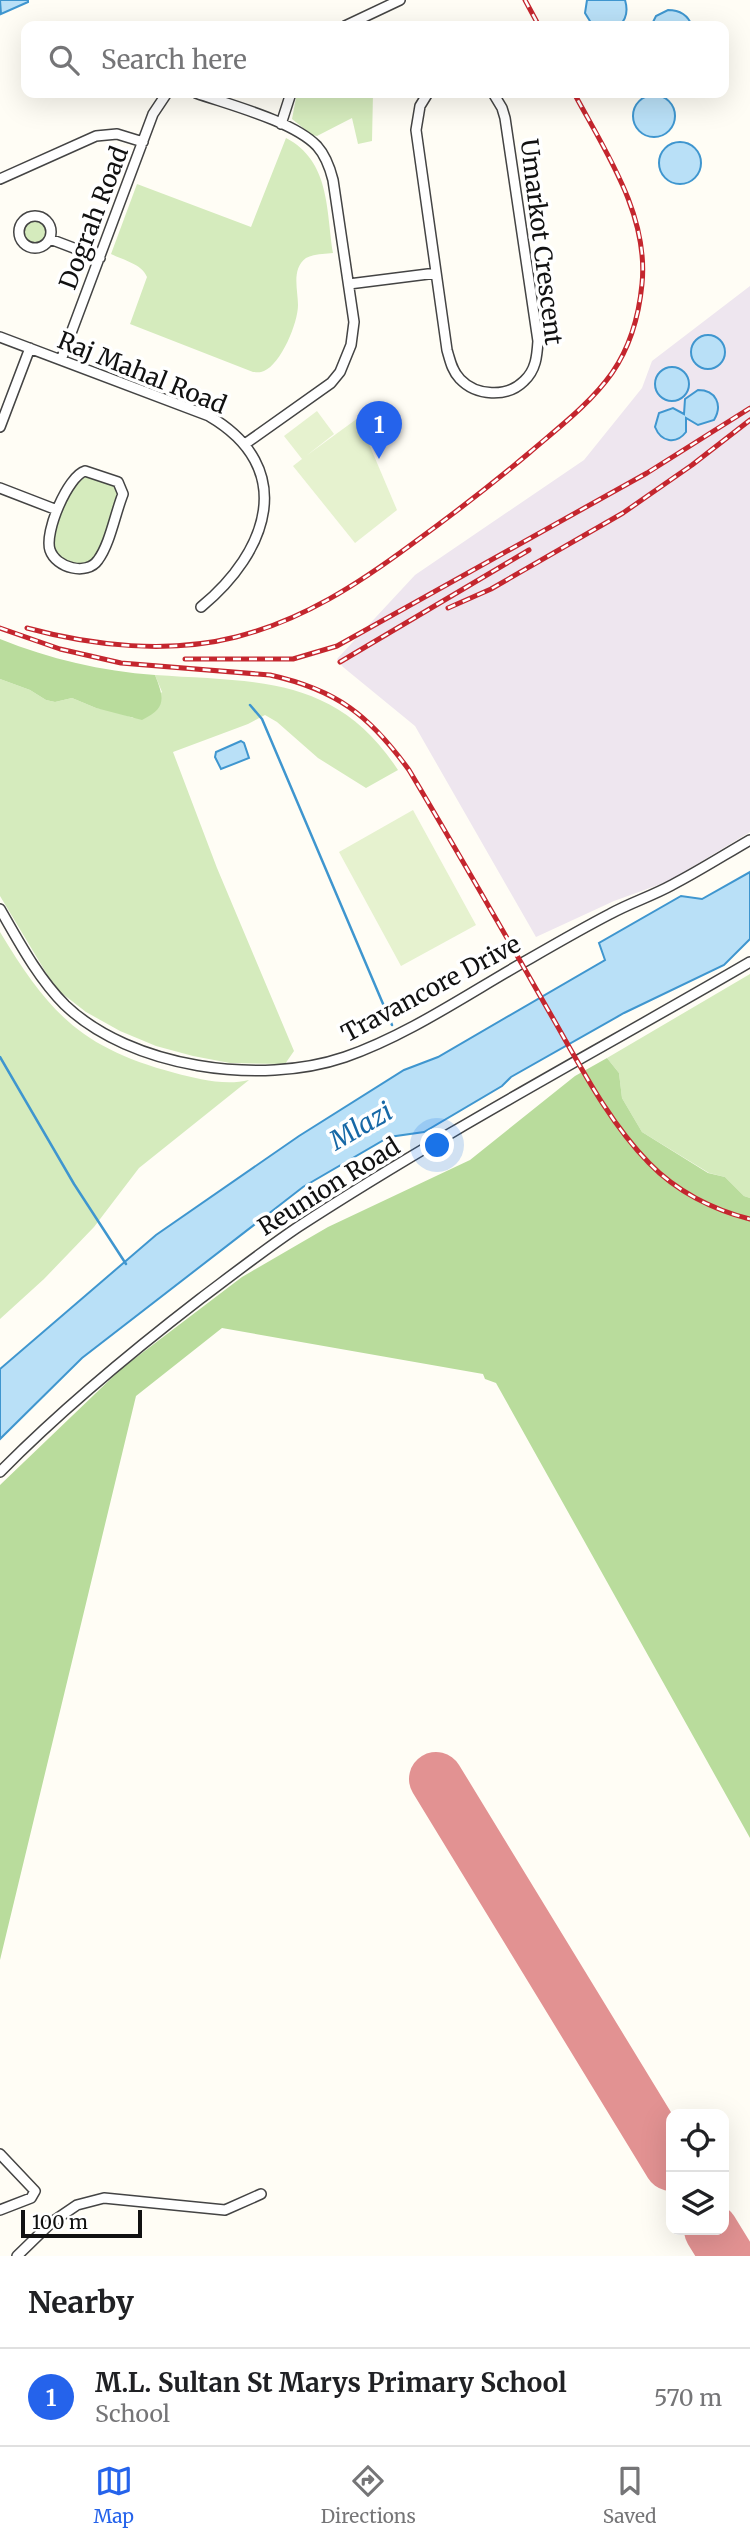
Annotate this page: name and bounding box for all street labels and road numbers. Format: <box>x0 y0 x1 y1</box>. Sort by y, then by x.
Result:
street label: Umarkot Crescent <box>513 137 570 347</box>
street label: Dograh Road <box>52 142 135 294</box>
street label: Raj Mahal Road <box>53 325 231 421</box>
street label: Travancore Drive <box>336 928 526 1049</box>
street label: Reunion Road <box>252 1131 405 1242</box>

